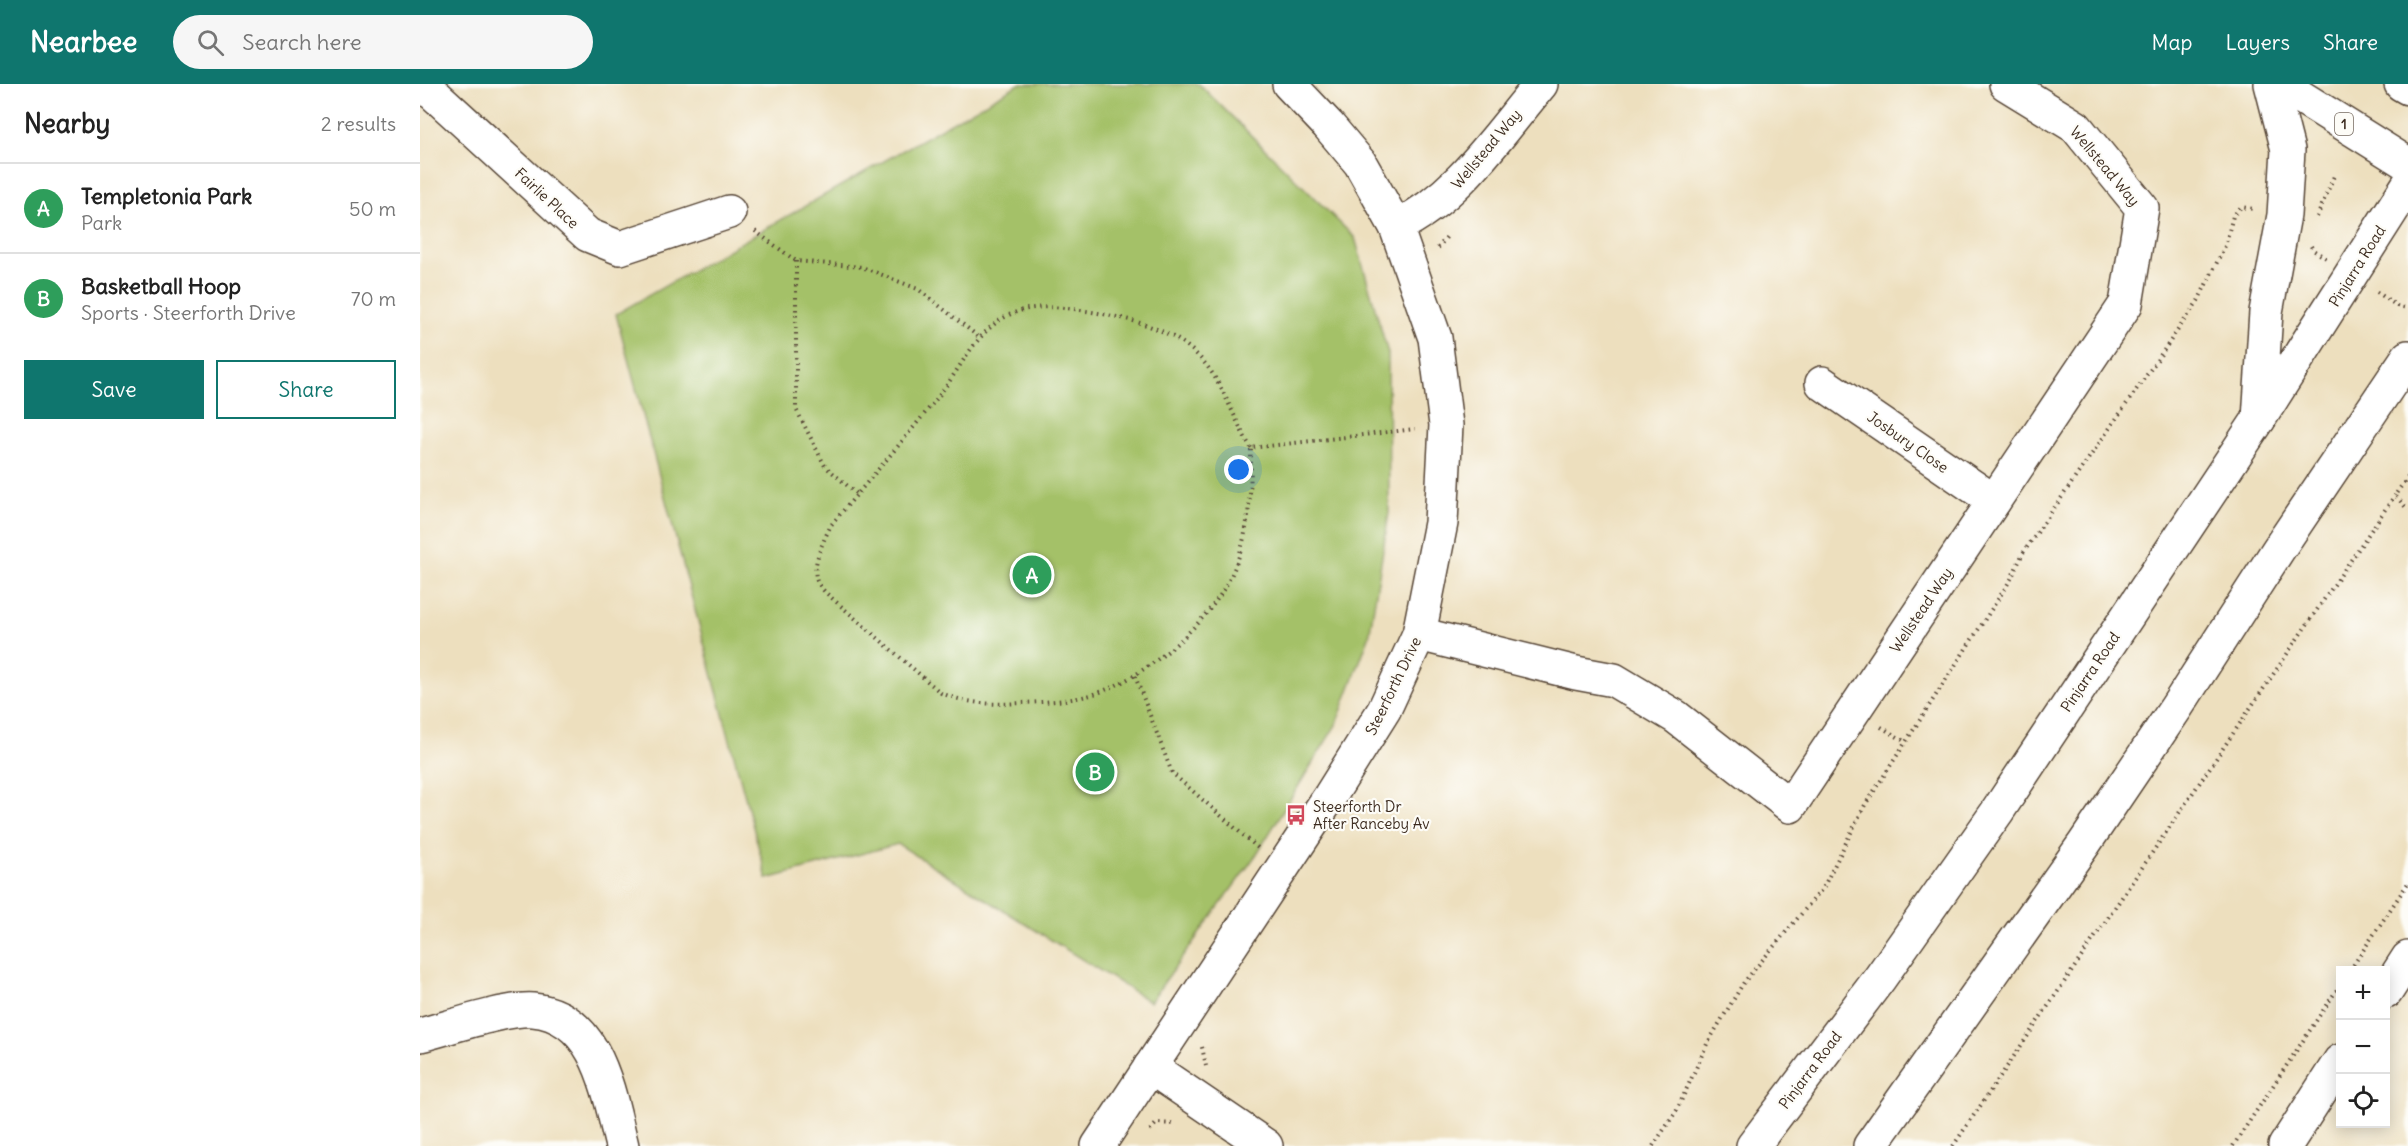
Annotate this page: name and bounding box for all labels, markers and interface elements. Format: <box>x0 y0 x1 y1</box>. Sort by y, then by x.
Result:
search box <box>173 15 593 69</box>
text: Nearbee <box>30 24 137 60</box>
icon: search <box>194 26 227 59</box>
text: Search here <box>242 28 362 56</box>
text: Map <box>2152 29 2192 56</box>
text: Layers <box>2225 29 2290 56</box>
text: Share <box>2323 29 2378 56</box>
street label: Wellstead Way <box>1447 105 1525 193</box>
text: Nearby <box>24 107 110 140</box>
text: 2 results <box>321 111 396 136</box>
road number: 1 <box>2335 113 2353 135</box>
street label: Wellstead Way <box>2066 122 2144 210</box>
street label: Fairlie Place <box>511 164 583 232</box>
text: Templetonia Park <box>81 182 252 210</box>
text: A <box>37 196 50 221</box>
text: 50 m <box>349 196 396 221</box>
text: Park <box>81 210 122 235</box>
street label: Pinjarra Road <box>2324 222 2390 310</box>
text: Basketball Hoop <box>81 272 241 300</box>
text: B <box>37 286 50 311</box>
text: 70 m <box>351 286 396 311</box>
text: Sports · Steerforth Drive <box>81 300 296 325</box>
button: Save <box>24 360 204 419</box>
button: Share <box>216 360 396 419</box>
street label: Josbury Close <box>1864 407 1952 477</box>
your location <box>1224 455 1253 484</box>
pin: A <box>1012 552 1052 598</box>
street label: Wellstead Way <box>1886 564 1956 656</box>
street label: Pinjarra Road <box>2056 628 2124 716</box>
street label: Steerforth Drive <box>1361 634 1425 738</box>
pin: B <box>1076 750 1114 794</box>
place label: Steerforth Dr After Ranceby Av <box>1313 797 1429 833</box>
bus stop icon: Steerforth Dr After Ranceby Av <box>1284 803 1308 827</box>
map controls <box>2336 966 2390 1128</box>
button: + <box>2336 966 2390 1020</box>
button: − <box>2336 1020 2390 1074</box>
street label: Pinjarra Road <box>1775 1027 1845 1113</box>
button: locate <box>2336 1074 2390 1128</box>

